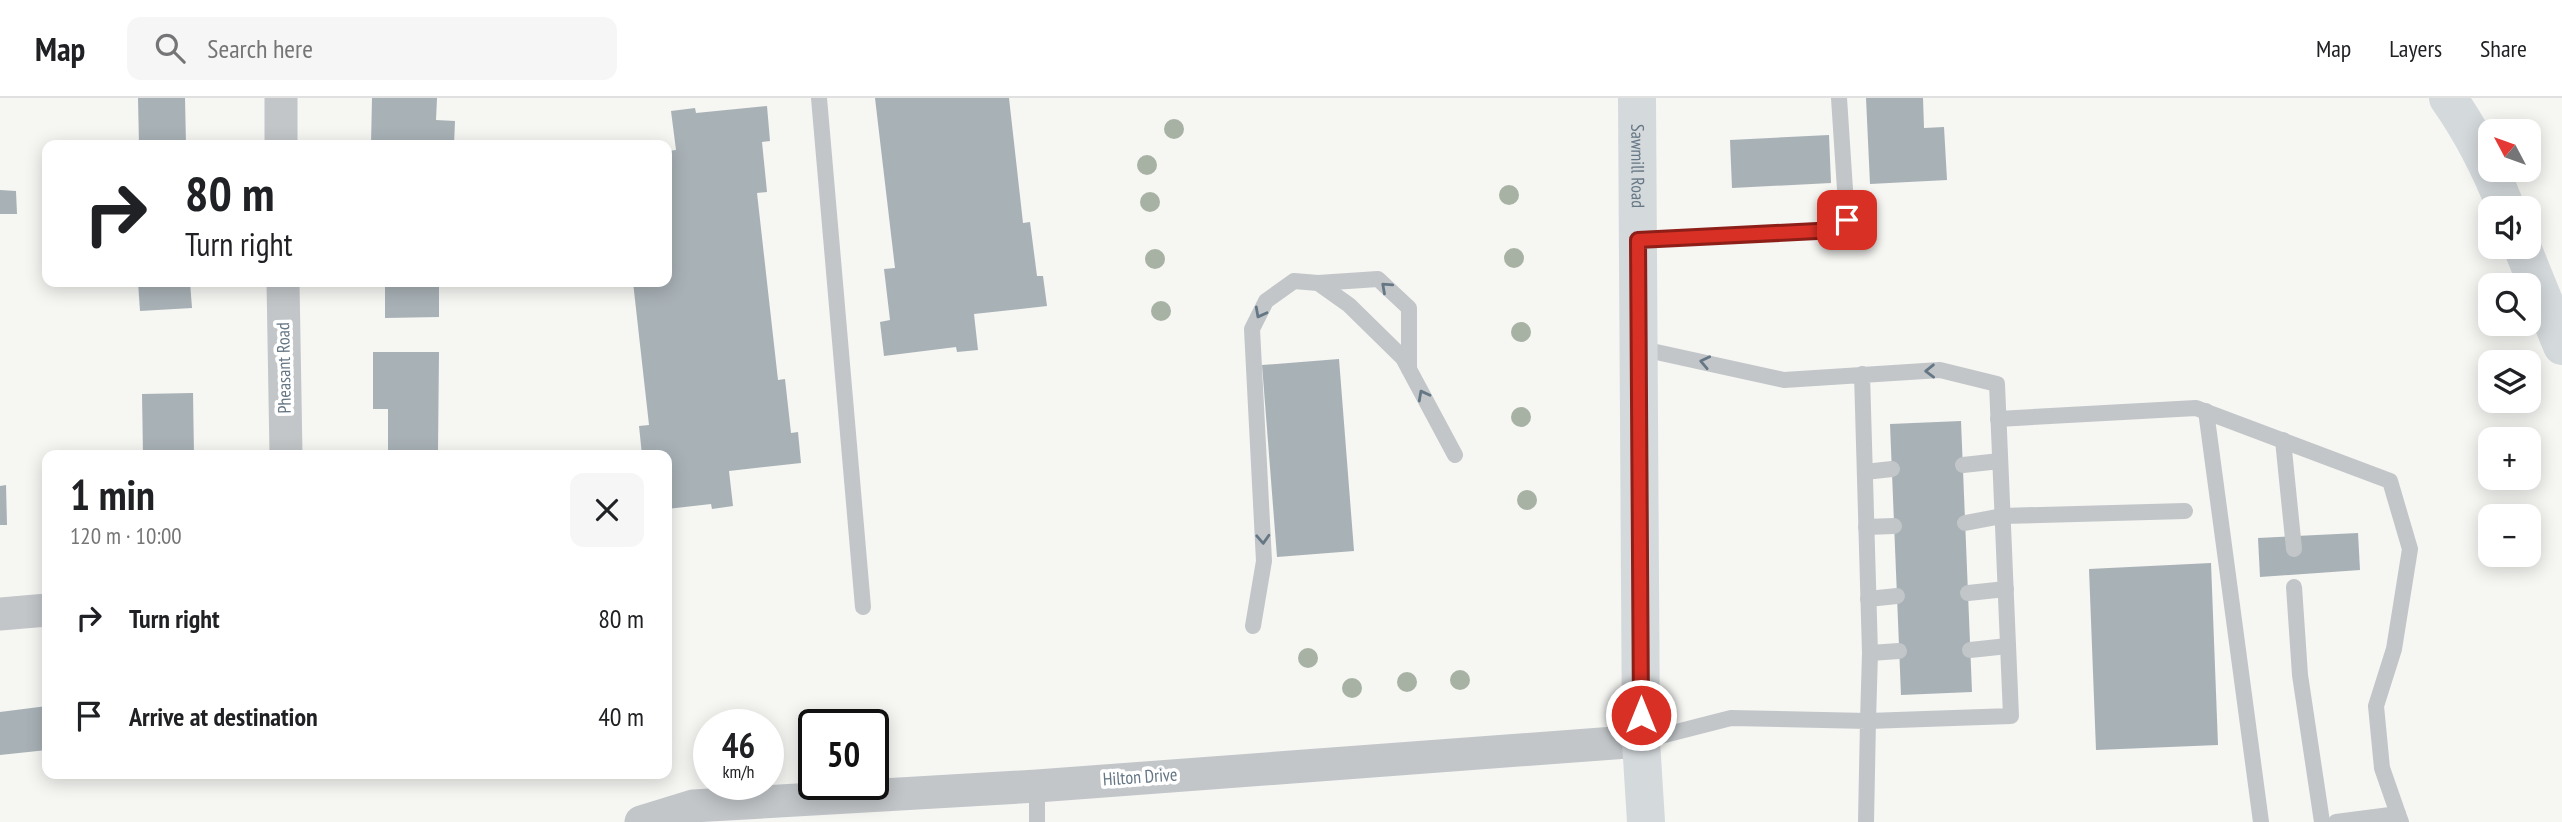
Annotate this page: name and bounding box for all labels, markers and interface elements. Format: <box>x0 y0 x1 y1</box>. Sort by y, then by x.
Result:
search box <box>127 17 617 80</box>
text: Map <box>35 27 85 70</box>
icon: search <box>151 29 189 67</box>
text: Search here <box>207 32 313 65</box>
text: Map <box>2316 33 2351 64</box>
text: Layers <box>2389 33 2442 64</box>
text: Share <box>2480 33 2527 64</box>
north arrow <box>2478 119 2541 182</box>
map controls <box>2478 119 2541 567</box>
street label: Sawmill Road <box>1626 124 1650 208</box>
text: 80 m <box>185 161 274 225</box>
icon: right <box>70 168 161 259</box>
pin <box>1817 190 1877 250</box>
button: sound <box>2478 196 2541 259</box>
icon: arrive <box>1828 201 1866 239</box>
text: Turn right <box>185 223 293 265</box>
button: search <box>2478 273 2541 336</box>
one-way arrow <box>1381 283 1394 295</box>
one-way arrow <box>1255 306 1268 319</box>
street label: Pheasant Road <box>271 322 296 414</box>
button: layers <box>2478 350 2541 413</box>
one-way arrow <box>1699 356 1711 370</box>
one-way arrow <box>1924 363 1935 379</box>
one-way arrow <box>1418 390 1431 402</box>
button: + <box>2478 427 2541 490</box>
text: 1 min <box>70 467 155 522</box>
button: close <box>570 473 644 547</box>
button: − <box>2478 504 2541 567</box>
text: 120 m · 10:00 <box>70 521 182 550</box>
one-way arrow <box>1255 533 1270 544</box>
icon: right <box>70 599 108 637</box>
text: Turn right <box>129 602 220 635</box>
text: 80 m <box>598 602 644 635</box>
position arrow <box>1604 678 1678 752</box>
icon: arrive <box>70 697 108 735</box>
text: Arrive at destination <box>129 700 318 733</box>
text: 40 m <box>598 700 644 733</box>
speed limit sign: 50 <box>798 709 889 800</box>
text: 46 <box>722 722 755 768</box>
text: km/h <box>723 760 754 783</box>
street label: Hilton Drive <box>1102 762 1178 791</box>

